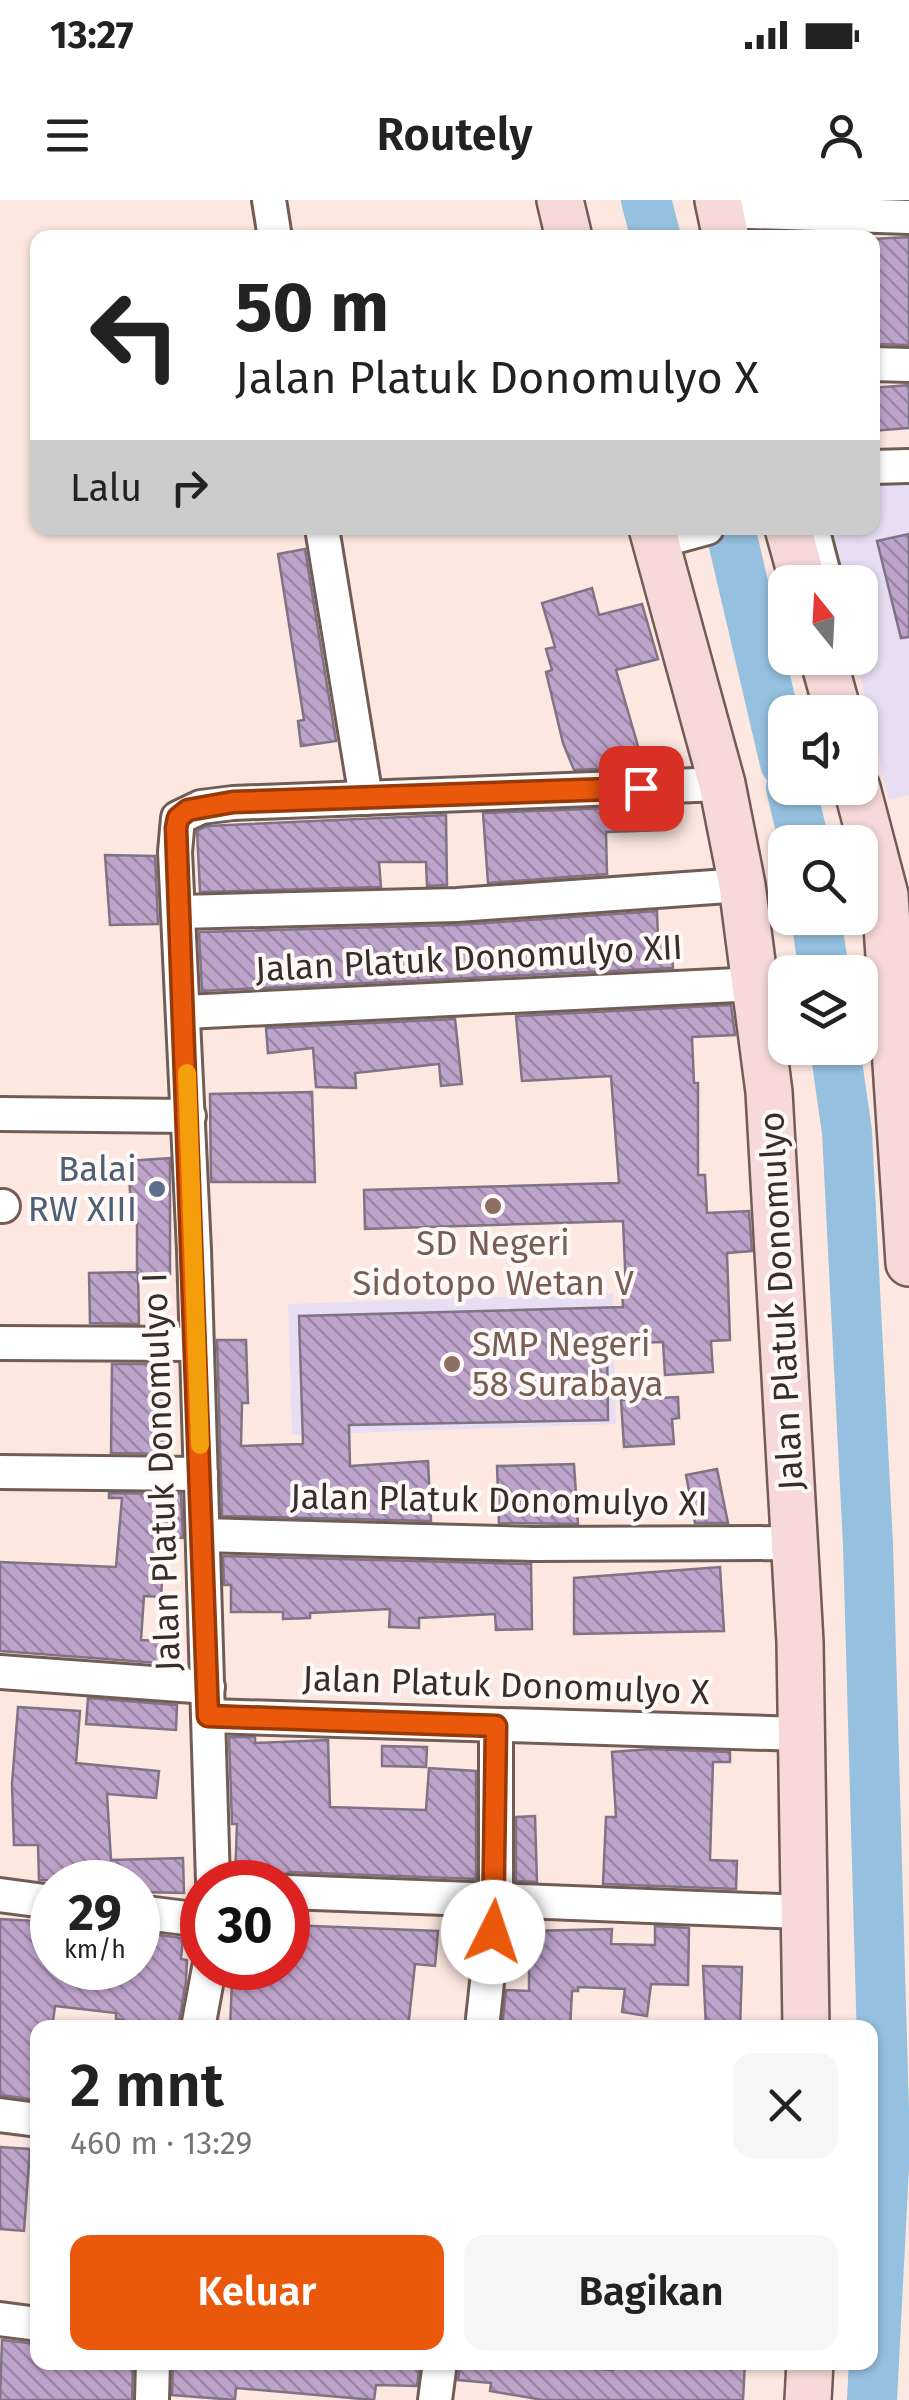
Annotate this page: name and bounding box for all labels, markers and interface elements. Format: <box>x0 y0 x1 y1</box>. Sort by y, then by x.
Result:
text: 13:27 <box>50 12 134 58</box>
icon: menu <box>40 108 95 163</box>
text: Routely <box>376 108 533 162</box>
icon: person <box>814 108 869 163</box>
text: 50 m <box>235 266 389 350</box>
icon: left <box>70 270 200 400</box>
text: Jalan Platuk Donomulyo X <box>235 351 759 405</box>
icon: right <box>162 460 217 515</box>
text: Lalu <box>70 465 142 511</box>
north arrow <box>768 565 878 675</box>
map controls <box>768 565 878 1065</box>
button: sound <box>768 695 878 805</box>
pin <box>599 746 684 831</box>
icon: arrive <box>614 761 669 816</box>
button: search <box>768 825 878 935</box>
street label: Jalan Platuk Donomulyo XII <box>254 926 684 990</box>
button: layers <box>768 955 878 1065</box>
street label: Jalan Platuk Donomulyo <box>750 1111 812 1491</box>
place label: Balai RW XIII <box>28 1148 137 1230</box>
marker: Balai RW XIII <box>146 1178 168 1200</box>
marker: SD Negeri Sidotopo Wetan V <box>482 1195 504 1217</box>
place label: SD Negeri Sidotopo Wetan V <box>352 1222 634 1304</box>
street label: Jalan Platuk Donomulyo I <box>133 1272 189 1672</box>
place label: SMP Negeri 58 Surabaya <box>472 1323 664 1405</box>
marker: SMP Negeri 58 Surabaya <box>441 1353 463 1375</box>
street label: Jalan Platuk Donomulyo XI <box>290 1475 708 1525</box>
street label: Jalan Platuk Donomulyo X <box>302 1657 710 1713</box>
speed limit sign: 30 <box>180 1860 310 1990</box>
position arrow <box>441 1880 545 1984</box>
text: 29 <box>68 1883 122 1943</box>
text: km/h <box>64 1935 126 1965</box>
text: 2 mnt <box>70 2050 224 2122</box>
button: close <box>733 2053 838 2158</box>
text: 460 m · 13:29 <box>70 2124 252 2162</box>
button: Keluar <box>70 2235 444 2350</box>
button: Bagikan <box>464 2235 838 2350</box>

